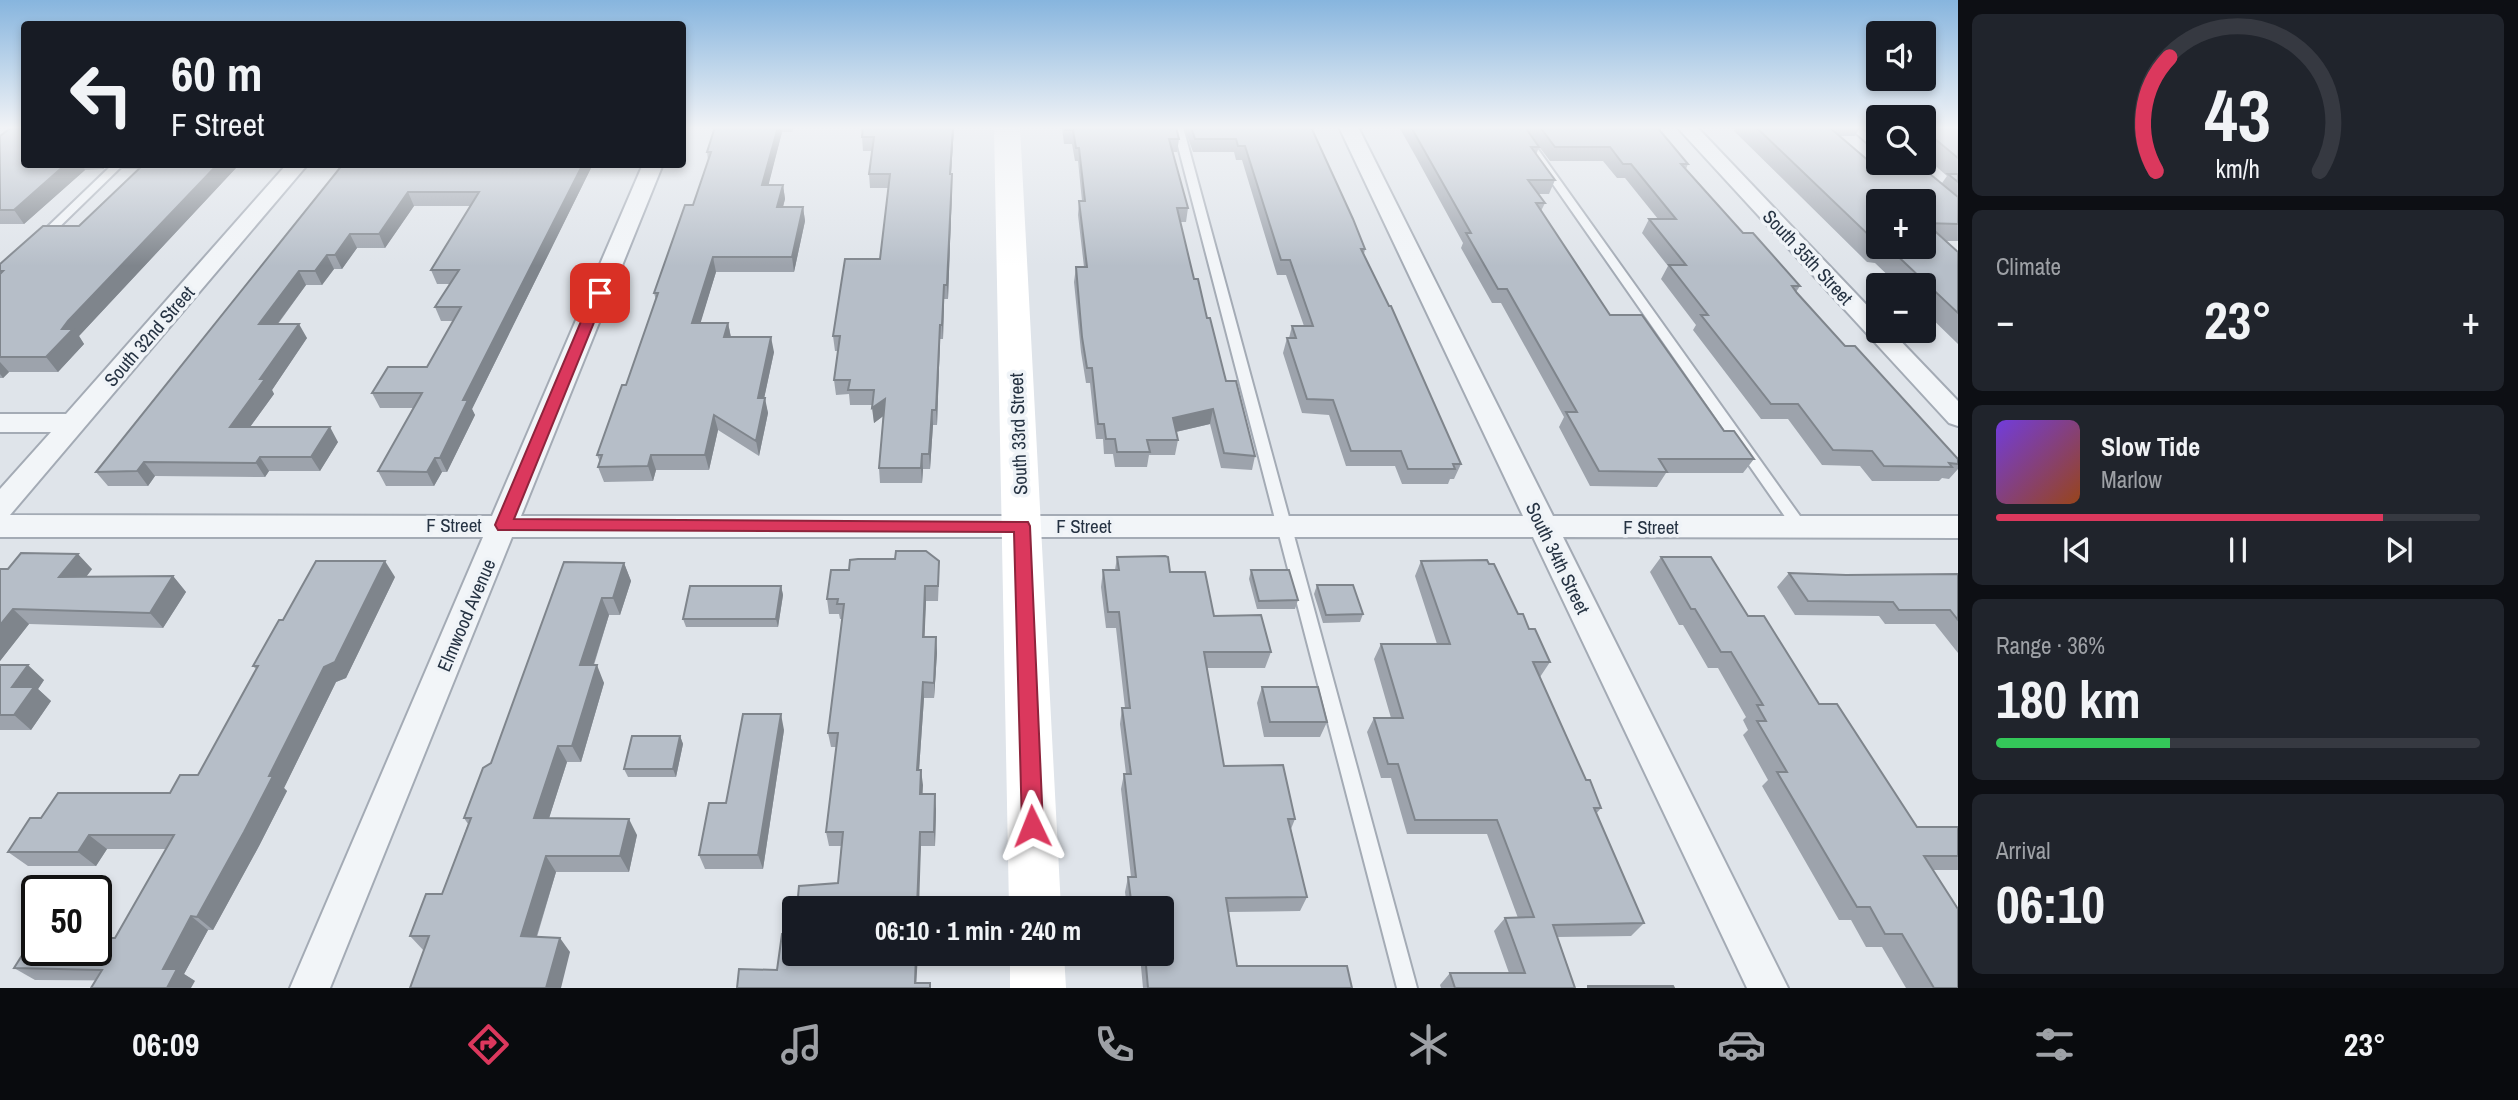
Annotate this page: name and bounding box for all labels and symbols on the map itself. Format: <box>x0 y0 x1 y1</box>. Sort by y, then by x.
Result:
street label: South 35th Street <box>1757 204 1859 311</box>
pin <box>570 263 630 323</box>
street label: South 32nd Street <box>98 280 200 392</box>
street label: South 33rd Street <box>1003 372 1033 495</box>
street label: South 34th Street <box>1520 498 1597 619</box>
street label: F Street <box>426 512 482 538</box>
street label: F Street <box>1056 513 1112 539</box>
street label: F Street <box>1623 514 1679 540</box>
street label: Elmwood Avenue <box>431 555 501 675</box>
position arrow <box>995 789 1069 863</box>
speed limit sign: 50 <box>21 875 112 966</box>

